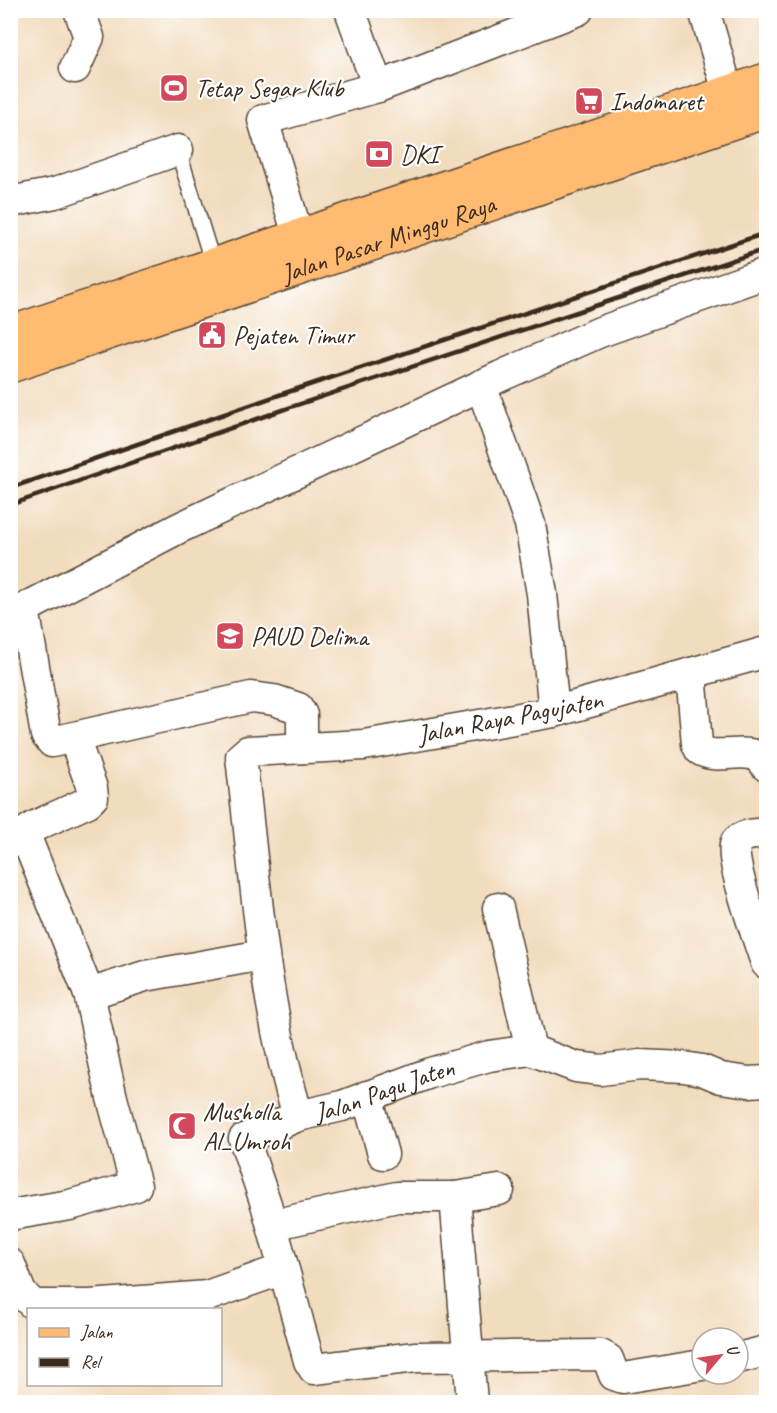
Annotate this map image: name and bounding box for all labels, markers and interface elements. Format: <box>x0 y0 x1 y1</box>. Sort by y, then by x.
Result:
sports icon: Tetap Segar Klub <box>158 72 190 104</box>
place label: Tetap Segar Klub <box>195 72 345 105</box>
supermarket icon: Indomaret <box>573 85 605 117</box>
place label: Indomaret <box>610 85 705 118</box>
bank icon: DKI <box>363 138 395 170</box>
place label: DKI <box>400 138 444 171</box>
street label: Jalan Pasar Minggu Raya <box>275 187 501 290</box>
public building icon: Pejaten Timur <box>196 319 228 351</box>
place label: Pejaten Timur <box>233 319 356 352</box>
school or university icon: PAUD Delima <box>214 620 246 652</box>
place label: PAUD Delima <box>251 620 370 653</box>
street label: Jalan Raya Pagujaten <box>413 683 607 752</box>
street label: Jalan Pagu Jaten <box>309 1050 458 1129</box>
place label: Musholla Al_Umroh <box>203 1095 291 1158</box>
mosque icon: Musholla Al_Umroh <box>166 1110 198 1142</box>
legend <box>27 1308 222 1386</box>
text: Jalan <box>80 1321 113 1343</box>
north arrow <box>690 1326 750 1386</box>
text: U <box>722 1341 744 1360</box>
text: Rel <box>81 1351 103 1373</box>

